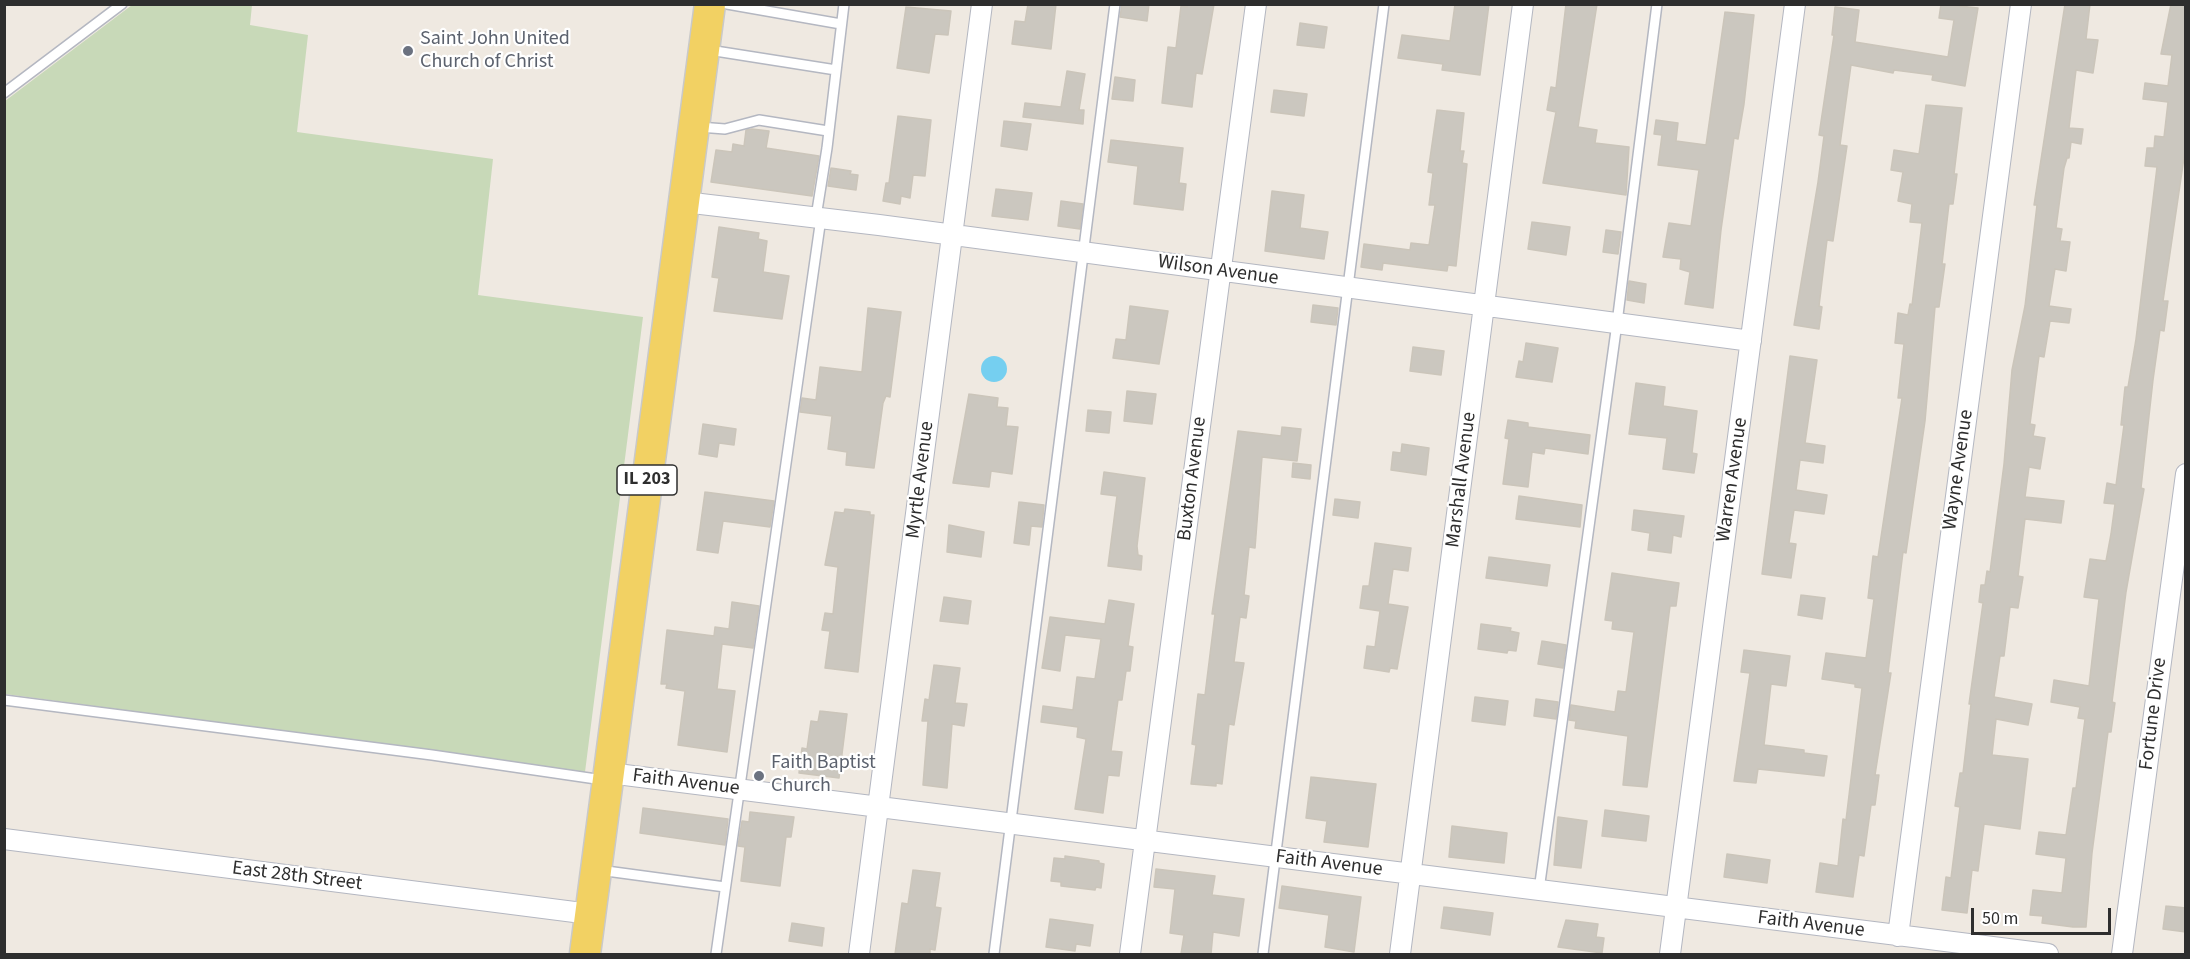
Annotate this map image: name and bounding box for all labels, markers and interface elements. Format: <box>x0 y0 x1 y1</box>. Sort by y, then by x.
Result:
place label: Saint John United Church of Christ <box>420 28 570 75</box>
marker: Saint John United Church of Christ <box>401 44 415 58</box>
street label: Wilson Avenue <box>1156 251 1280 291</box>
street label: Wayne Avenue <box>1939 408 1979 532</box>
street label: Marshall Avenue <box>1442 411 1482 549</box>
street label: Buxton Avenue <box>1173 416 1213 542</box>
street label: Warren Avenue <box>1712 416 1754 544</box>
street label: Myrtle Avenue <box>902 420 940 540</box>
road number: IL 203 <box>617 465 677 495</box>
street label: Fortune Drive <box>2135 656 2173 772</box>
place label: Faith Baptist Church <box>771 752 876 799</box>
street label: Faith Avenue <box>631 765 741 801</box>
marker: Faith Baptist Church <box>752 769 766 783</box>
street label: Faith Avenue <box>1274 846 1384 882</box>
street label: East 28th Street <box>231 857 363 897</box>
scale bar <box>1974 896 2114 934</box>
text: 50 m <box>1982 906 2018 931</box>
street label: Faith Avenue <box>1756 907 1866 943</box>

